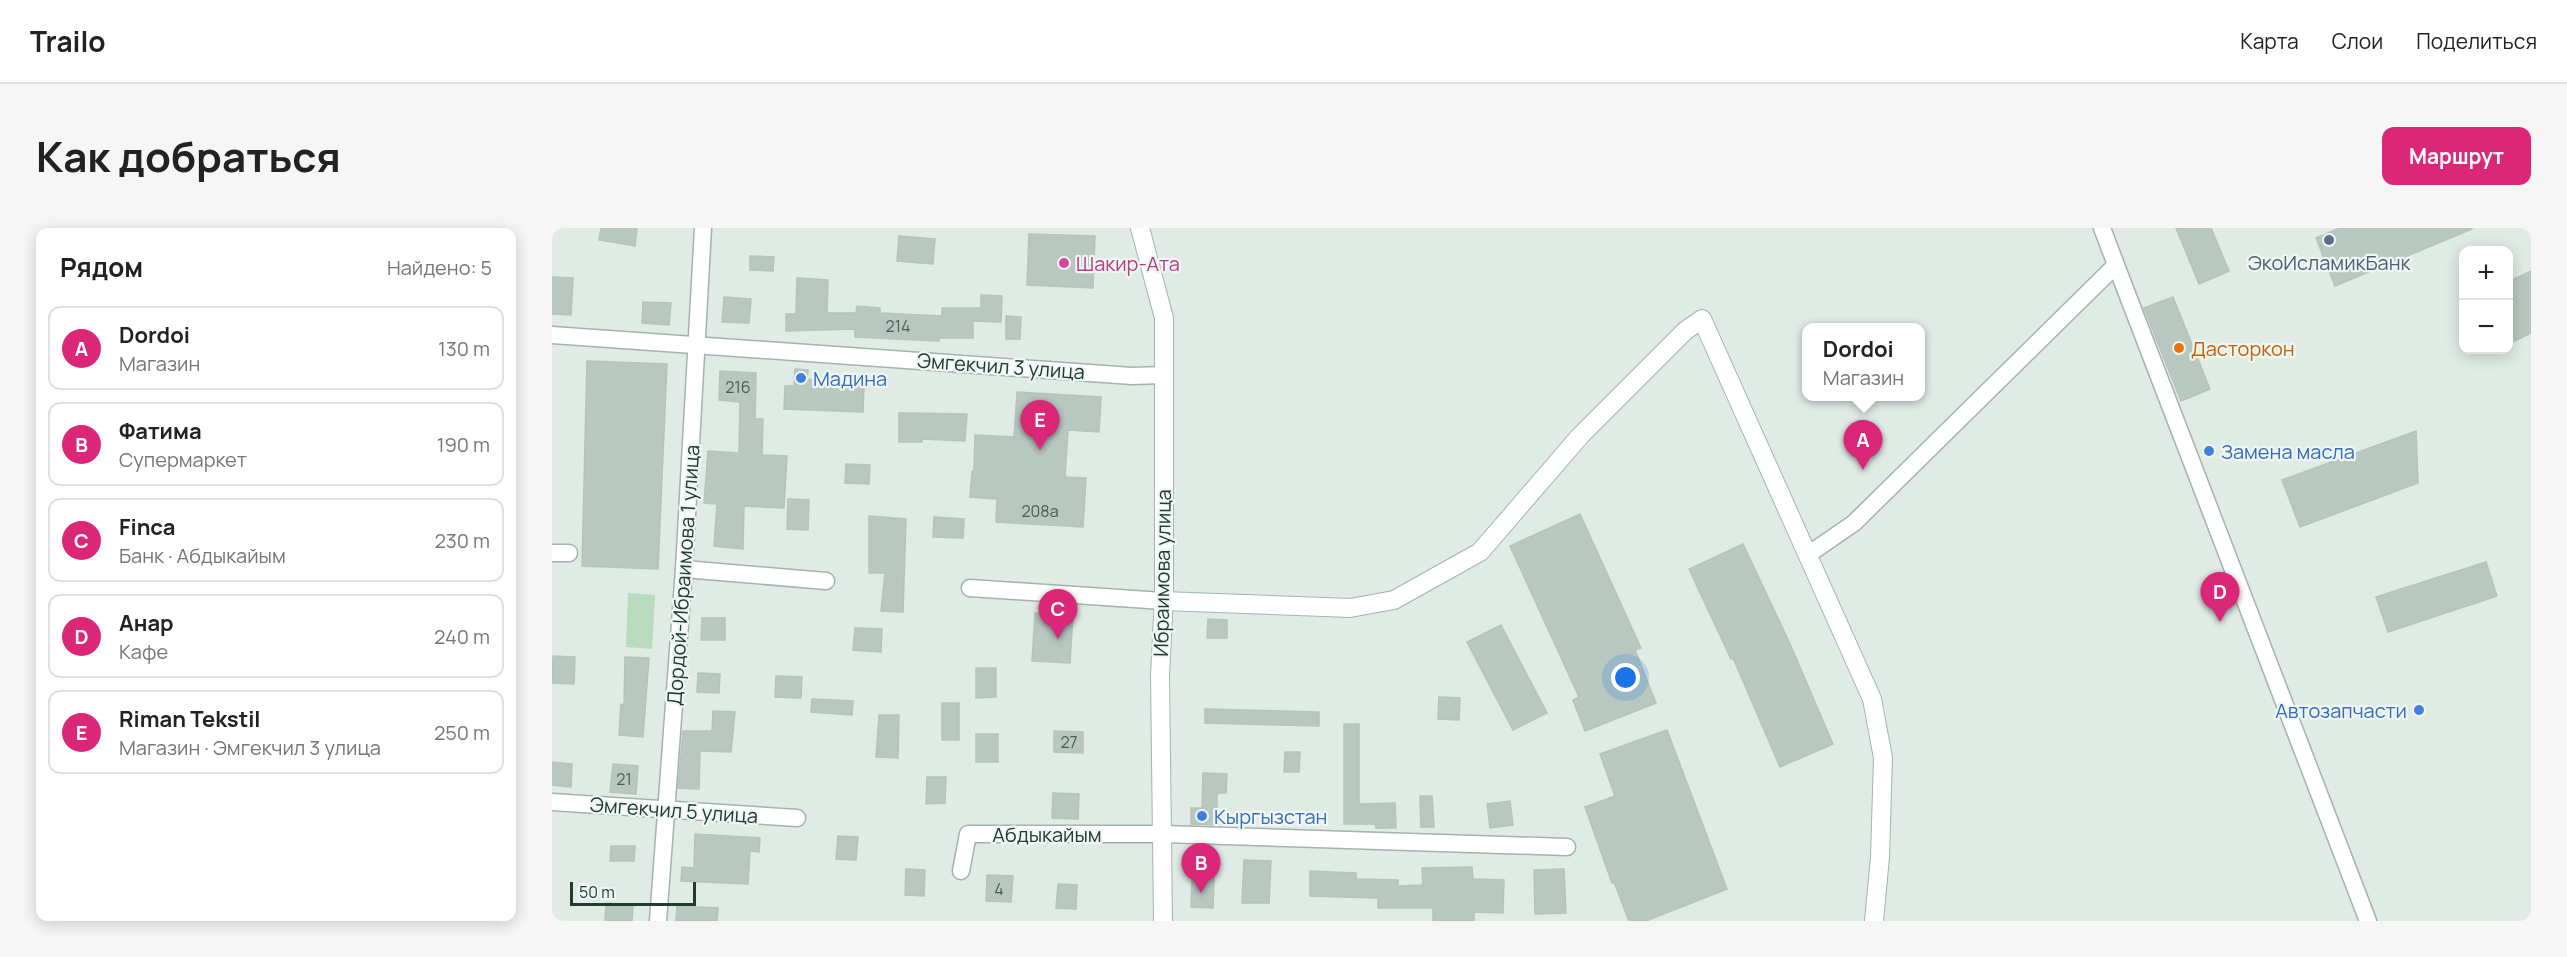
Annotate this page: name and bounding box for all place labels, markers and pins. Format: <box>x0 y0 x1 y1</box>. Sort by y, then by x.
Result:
marker: ЭкоИсламикБанк <box>2322 233 2336 247</box>
place label: ЭкоИсламикБанк <box>2248 249 2411 276</box>
place label: Шакир-Ата <box>1076 250 1180 277</box>
marker: Шакир-Ата <box>1057 256 1071 270</box>
place label: Дасторкон <box>2191 335 2295 362</box>
marker: Дасторкон <box>2172 341 2186 355</box>
place label: Мадина <box>813 365 887 392</box>
marker: Мадина <box>794 371 808 385</box>
pin: E <box>1020 400 1060 450</box>
pin: A <box>1844 420 1882 470</box>
place label: Замена масла <box>2221 438 2355 465</box>
marker: Замена масла <box>2202 444 2216 458</box>
pin: D <box>2200 572 2240 622</box>
pin: C <box>1038 590 1078 639</box>
place label: Автозапчасти <box>2275 697 2407 724</box>
marker: Автозапчасти <box>2412 703 2426 717</box>
place label: Кыргызстан <box>1214 803 1327 830</box>
marker: Кыргызстан <box>1195 809 1209 823</box>
pin: B <box>1182 844 1220 893</box>

